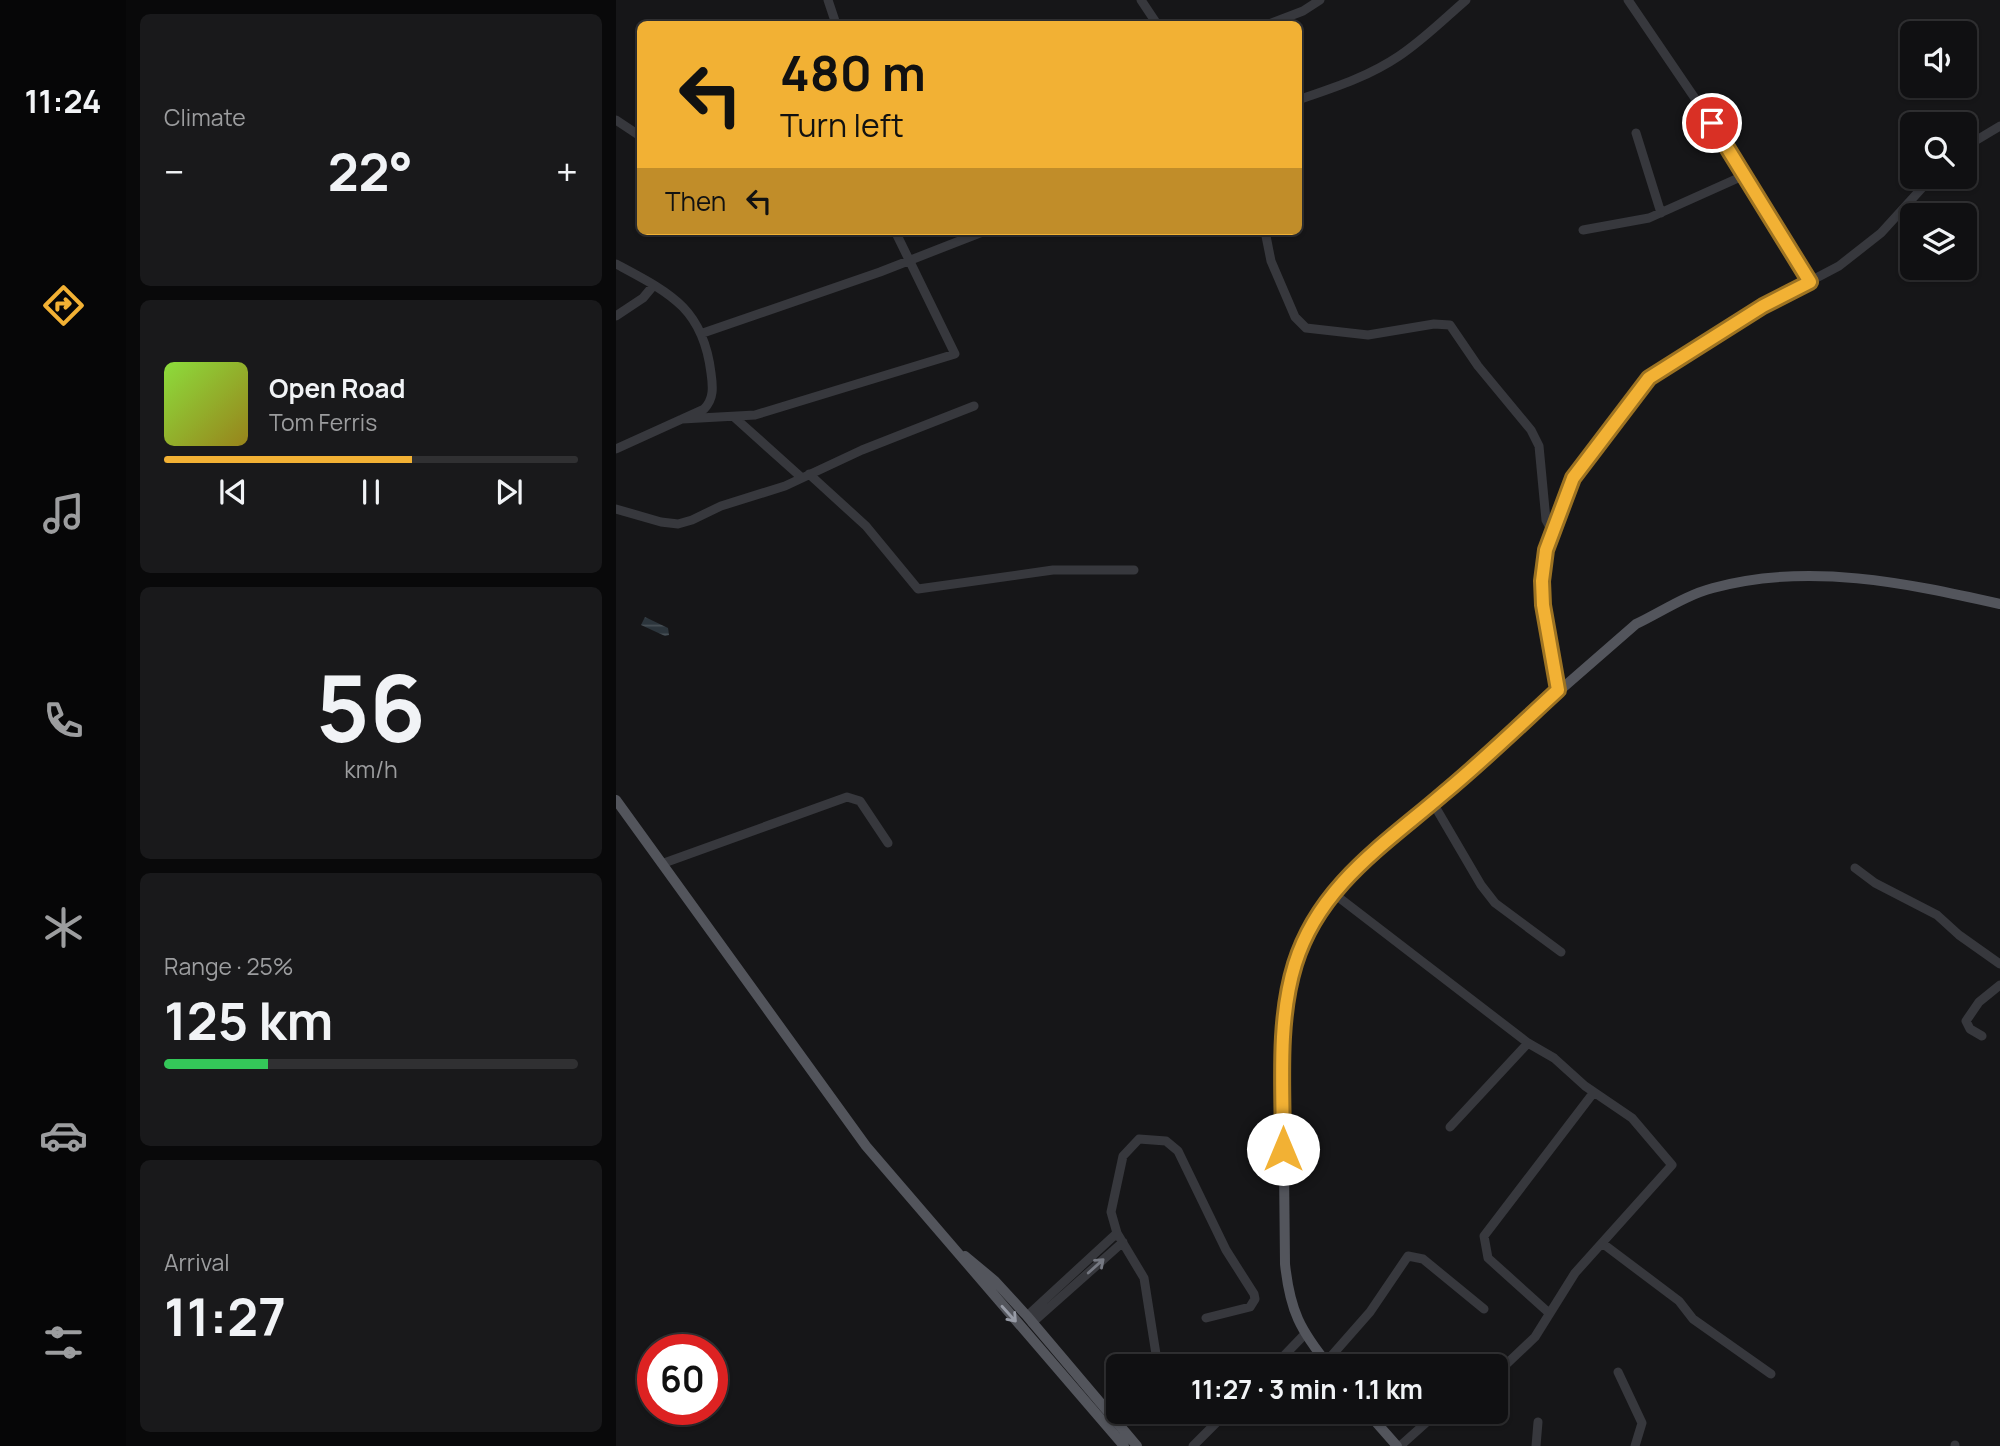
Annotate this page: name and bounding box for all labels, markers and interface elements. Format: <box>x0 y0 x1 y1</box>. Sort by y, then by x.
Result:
map controls <box>1900 21 1977 280</box>
button: sound <box>1900 21 1977 98</box>
text: 480 m <box>780 39 926 106</box>
icon: left <box>665 49 756 140</box>
text: 11:24 <box>25 79 101 123</box>
pin <box>1682 93 1742 153</box>
text: Climate <box>164 101 246 133</box>
text: Turn left <box>780 103 904 147</box>
icon: arrive <box>1693 104 1731 142</box>
button: search <box>1900 112 1977 189</box>
text: 22° <box>328 136 413 207</box>
text: − <box>164 145 185 197</box>
text: + <box>556 145 578 197</box>
icon: left <box>740 182 778 220</box>
text: Then <box>665 183 726 219</box>
button: layers <box>1900 203 1977 280</box>
icon: directions <box>39 281 88 330</box>
text: Open Road <box>269 370 405 406</box>
text: Tom Ferris <box>269 406 377 438</box>
icon: previous <box>214 473 252 511</box>
icon: pause <box>352 473 390 511</box>
icon: next <box>490 473 528 511</box>
icon: music <box>39 489 88 538</box>
text: 56 <box>316 645 426 769</box>
icon: phone <box>39 696 88 745</box>
text: km/h <box>344 753 398 785</box>
icon: climate <box>39 903 88 952</box>
text: Range · 25% <box>164 950 294 982</box>
text: 125 km <box>164 985 333 1056</box>
icon: car <box>39 1111 88 1160</box>
position arrow <box>1246 1112 1320 1186</box>
text: Arrival <box>164 1246 230 1278</box>
one-way arrow <box>1087 1258 1105 1274</box>
text: 11:27 <box>164 1281 286 1352</box>
one-way arrow <box>1001 1304 1017 1322</box>
icon: filters <box>39 1318 88 1367</box>
speed limit sign: 60 <box>637 1334 728 1425</box>
text: 11:27 · 3 min · 1.1 km <box>1191 1371 1423 1407</box>

